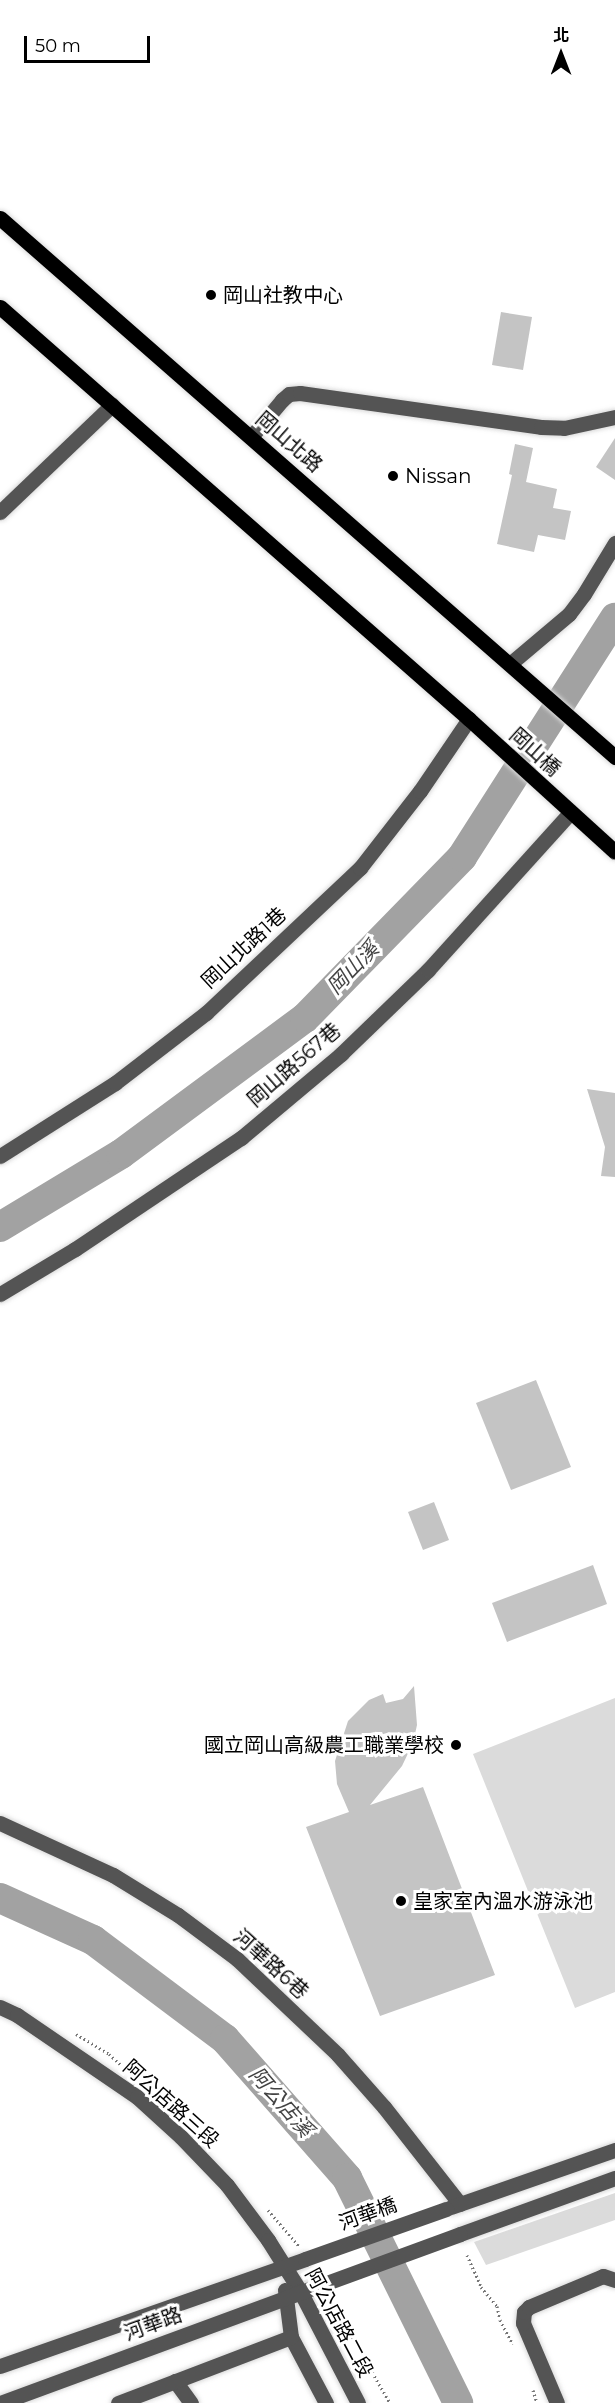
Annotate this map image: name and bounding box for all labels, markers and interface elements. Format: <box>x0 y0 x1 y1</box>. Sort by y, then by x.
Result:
scale bar <box>27 24 153 62</box>
north arrow <box>531 24 591 84</box>
text: 北 <box>553 26 569 45</box>
text: 50 m <box>35 35 81 57</box>
place label: 岡山社教中心 <box>223 283 343 307</box>
marker: 岡山社教中心 <box>204 288 218 302</box>
street label: 岡山北路 <box>251 407 327 477</box>
place label: Nissan <box>405 464 471 488</box>
marker: Nissan <box>386 469 400 483</box>
street label: 岡山橋 <box>505 723 565 781</box>
street label: 岡山北路1巷 <box>197 903 291 993</box>
water label: 岡山溪 <box>322 937 384 999</box>
street label: 岡山路567巷 <box>243 1018 345 1112</box>
place label: 國立岡山高級農工職業學校 <box>204 1733 444 1757</box>
marker: 國立岡山高級農工職業學校 <box>449 1738 463 1752</box>
place label: 皇家室內溫水游泳池 <box>413 1889 593 1913</box>
marker: 皇家室內溫水游泳池 <box>394 1894 408 1908</box>
street label: 河華路6巷 <box>229 1924 313 2004</box>
street label: 阿公店路三段 <box>118 2055 224 2153</box>
water label: 阿公店溪 <box>244 2062 318 2142</box>
street label: 河華橋 <box>336 2192 400 2236</box>
street label: 阿公店路二段 <box>300 2264 378 2382</box>
street label: 河華路 <box>121 2302 185 2346</box>

